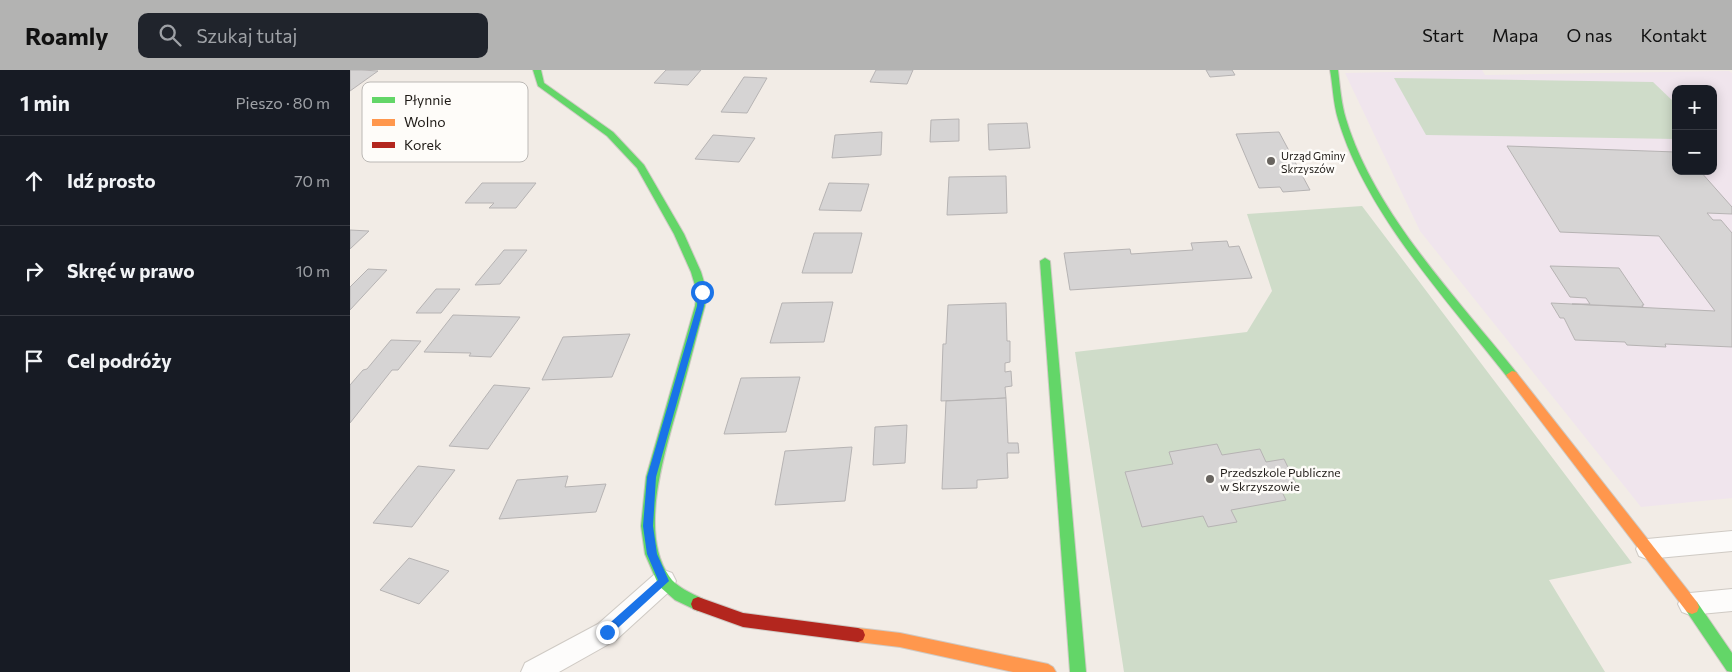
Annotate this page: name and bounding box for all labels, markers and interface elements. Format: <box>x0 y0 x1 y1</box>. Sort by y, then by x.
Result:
search box <box>138 13 488 58</box>
text: Roamly <box>25 21 108 50</box>
icon: search <box>156 21 184 49</box>
text: Szukaj tutaj <box>196 24 297 47</box>
text: Start <box>1422 24 1464 46</box>
text: Mapa <box>1492 24 1538 46</box>
text: O nas <box>1566 24 1613 46</box>
text: Kontakt <box>1641 24 1707 46</box>
legend <box>362 82 528 162</box>
map controls <box>1672 85 1717 175</box>
button: + <box>1672 85 1717 130</box>
text: 1 min <box>20 90 70 115</box>
text: Płynnie <box>404 91 451 108</box>
text: Pieszo · 80 m <box>236 93 330 112</box>
text: Wolno <box>404 113 446 130</box>
button: − <box>1672 130 1717 175</box>
text: Korek <box>404 136 442 153</box>
place label: Urząd Gminy Skrzyszów <box>1281 149 1346 175</box>
marker: Urząd Gminy Skrzyszów <box>1265 155 1277 167</box>
icon: ahead <box>20 167 48 195</box>
text: Idź prosto <box>67 169 156 192</box>
text: 70 m <box>294 171 330 190</box>
icon: right <box>20 257 48 285</box>
text: Skręć w prawo <box>67 259 195 282</box>
text: 10 m <box>296 261 330 280</box>
route start <box>691 281 714 304</box>
icon: arrive <box>20 347 48 375</box>
text: Cel podróży <box>67 349 172 372</box>
place label: Przedszkole Publiczne w Skrzyszowie <box>1220 465 1341 493</box>
marker: Przedszkole Publiczne w Skrzyszowie <box>1204 473 1216 485</box>
route end <box>596 621 619 644</box>

